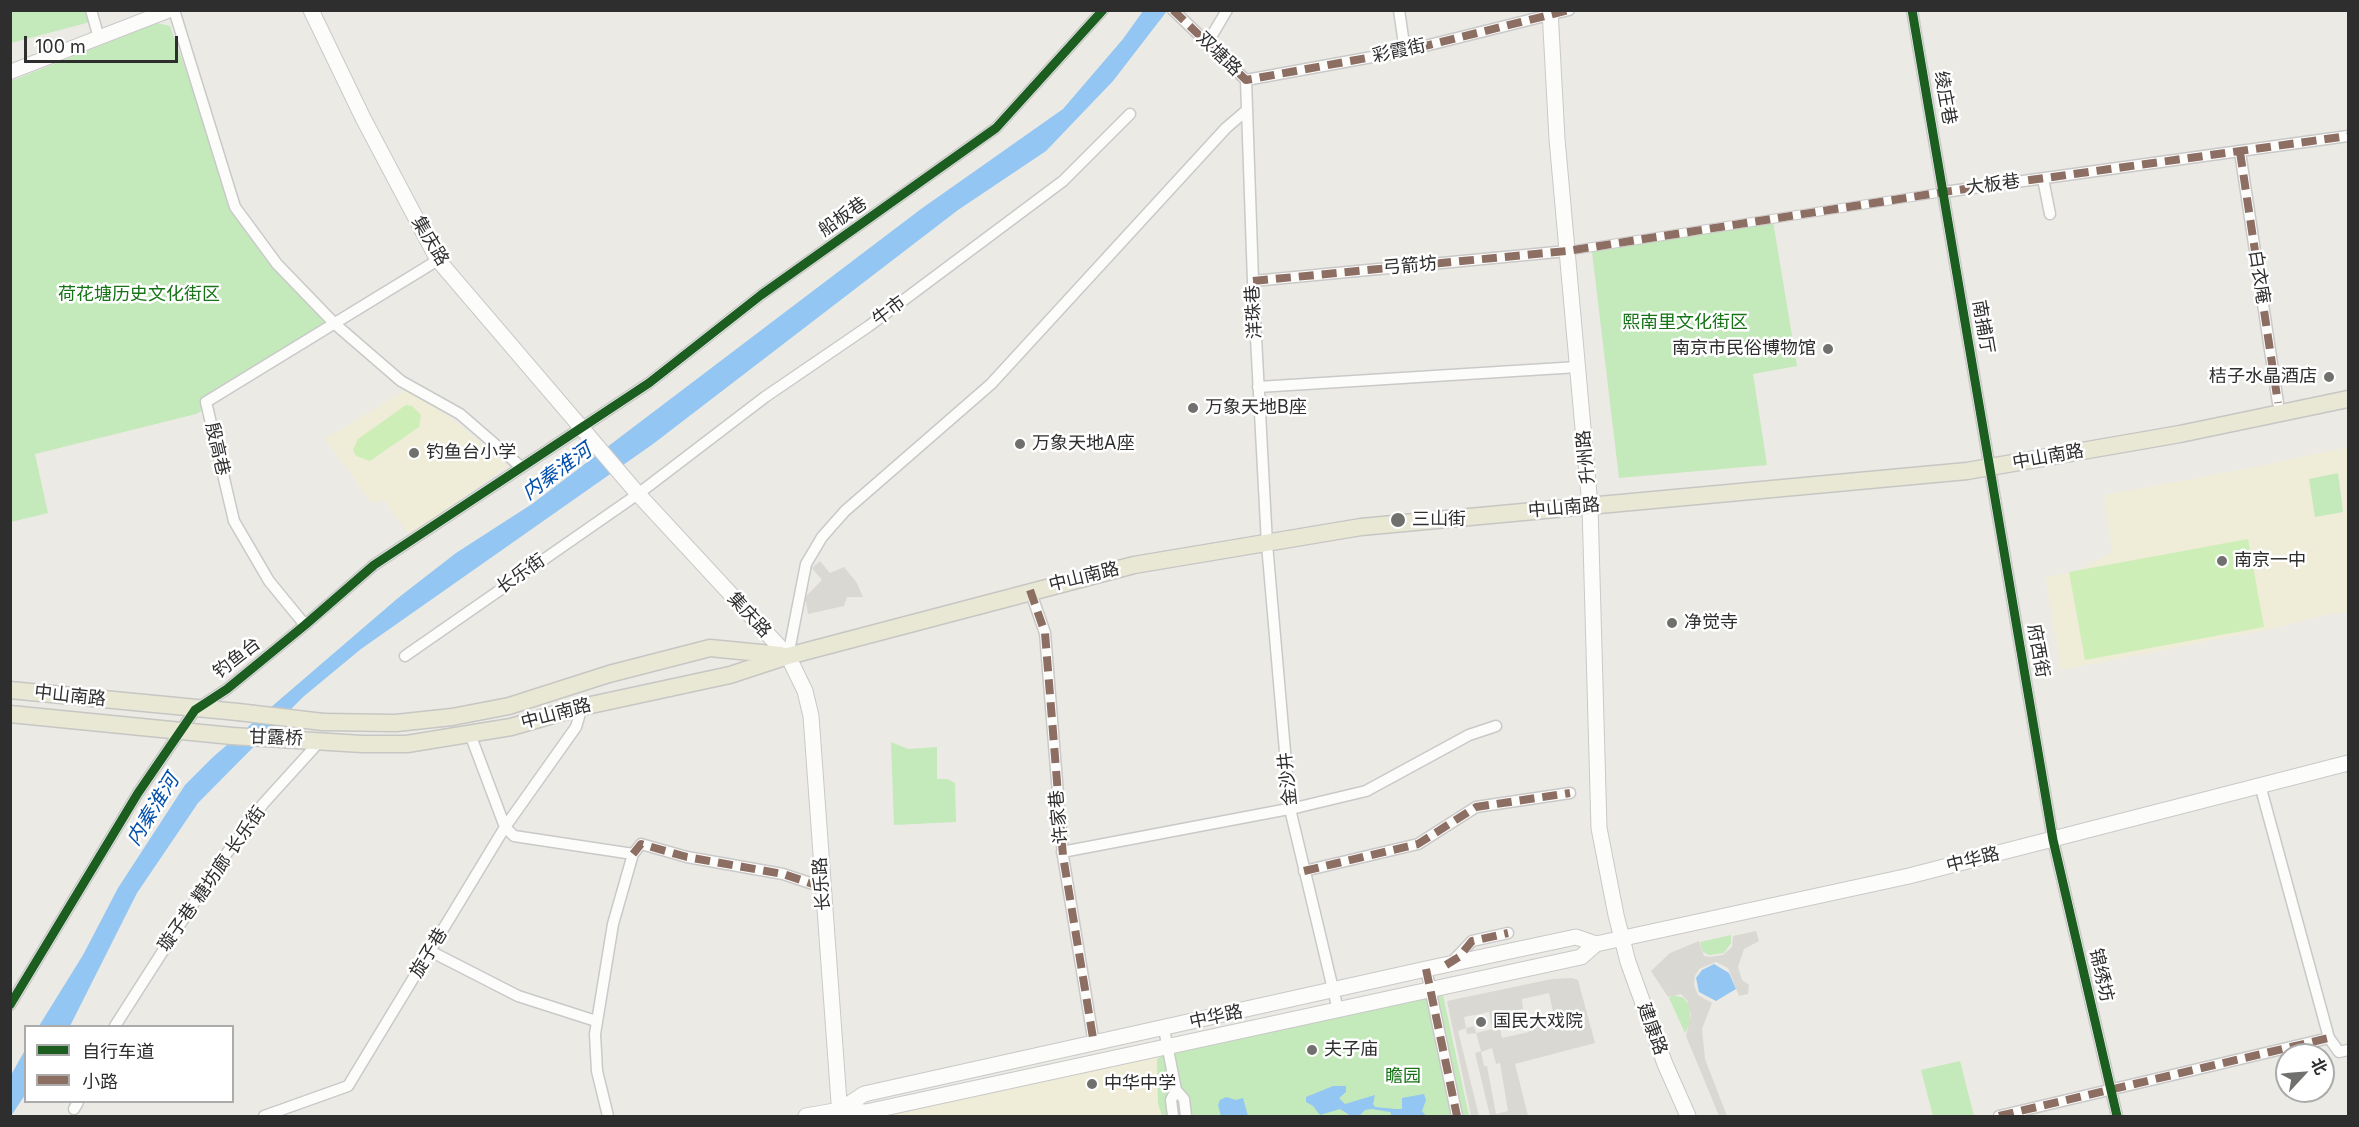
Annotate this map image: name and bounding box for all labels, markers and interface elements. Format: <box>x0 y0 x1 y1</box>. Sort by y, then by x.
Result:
scale bar <box>27 24 182 62</box>
street label: 双塘路 <box>1192 27 1246 81</box>
street label: 彩霞街 <box>1370 35 1428 67</box>
text: 100 m <box>35 36 86 57</box>
street label: 绫庄巷 <box>1930 70 1960 126</box>
street label: 大板巷 <box>1965 171 2021 199</box>
street label: 船板巷 <box>815 193 871 241</box>
street label: 集庆路 <box>407 212 453 270</box>
street label: 白衣庵 <box>2244 249 2274 305</box>
street label: 弓箭坊 <box>1382 253 1438 279</box>
park label: 荷花塘历史文化街区 <box>58 284 220 306</box>
street label: 洋珠巷 <box>1242 284 1266 340</box>
street label: 牛市 <box>868 292 910 330</box>
street label: 南捕厅 <box>1968 299 1998 355</box>
park label: 熙南里文化街区 <box>1622 312 1748 334</box>
place label: 南京市民俗博物馆 <box>1672 338 1816 360</box>
marker: 南京市民俗博物馆 <box>1821 342 1835 356</box>
place label: 桔子水晶酒店 <box>2209 366 2317 388</box>
marker: 桔子水晶酒店 <box>2322 370 2336 384</box>
place label: 万象天地B座 <box>1205 397 1307 419</box>
marker: 万象天地B座 <box>1186 401 1200 415</box>
street label: 殷高巷 <box>200 420 234 478</box>
street label: 升州路 <box>1573 429 1599 485</box>
place label: 万象天地A座 <box>1032 433 1134 455</box>
marker: 万象天地A座 <box>1013 437 1027 451</box>
water label: 内秦淮河 <box>518 439 596 505</box>
street label: 中山南路 <box>2011 440 2085 474</box>
place label: 钓鱼台小学 <box>426 442 516 464</box>
marker: 钓鱼台小学 <box>407 446 421 460</box>
street label: 中山南路 <box>1527 494 1601 522</box>
place label: 三山街 <box>1412 509 1466 531</box>
marker: 三山街 <box>1389 511 1407 529</box>
street label: 长乐街 <box>493 550 549 598</box>
place label: 南京一中 <box>2234 550 2306 572</box>
marker: 南京一中 <box>2215 554 2229 568</box>
street label: 中山南路 <box>1046 558 1122 596</box>
street label: 集庆路 <box>723 588 775 642</box>
place label: 净觉寺 <box>1684 612 1738 634</box>
marker: 净觉寺 <box>1665 616 1679 630</box>
street label: 府西街 <box>2023 623 2053 679</box>
street label: 钓鱼台 <box>209 633 265 683</box>
street label: 中山南路 <box>33 681 107 711</box>
street label: 中山南路 <box>518 694 594 734</box>
street label: 甘露桥 <box>249 726 303 750</box>
street label: 金沙井 <box>1274 751 1302 807</box>
water label: 内秦淮河 <box>122 770 184 850</box>
street label: 许家巷 <box>1046 789 1072 845</box>
street label: 璇子巷 糖坊廊 长乐街 <box>154 802 270 956</box>
street label: 中华路 <box>1944 843 2002 877</box>
street label: 长乐路 <box>809 856 835 912</box>
street label: 旋子巷 <box>406 924 452 982</box>
street label: 锦绣坊 <box>2084 946 2118 1004</box>
street label: 建康路 <box>1633 1000 1671 1058</box>
street label: 中华路 <box>1187 1001 1245 1033</box>
place label: 国民大戏院 <box>1493 1011 1583 1033</box>
marker: 国民大戏院 <box>1474 1015 1488 1029</box>
legend <box>24 1025 234 1103</box>
place label: 夫子庙 <box>1324 1039 1378 1061</box>
text: 自行车道 <box>82 1041 154 1062</box>
marker: 夫子庙 <box>1305 1043 1319 1057</box>
north arrow <box>2275 1043 2335 1103</box>
text: 北 <box>2307 1054 2332 1078</box>
park label: 瞻园 <box>1385 1066 1421 1088</box>
text: 小路 <box>82 1071 118 1092</box>
place label: 中华中学 <box>1104 1073 1176 1095</box>
marker: 中华中学 <box>1085 1077 1099 1091</box>

